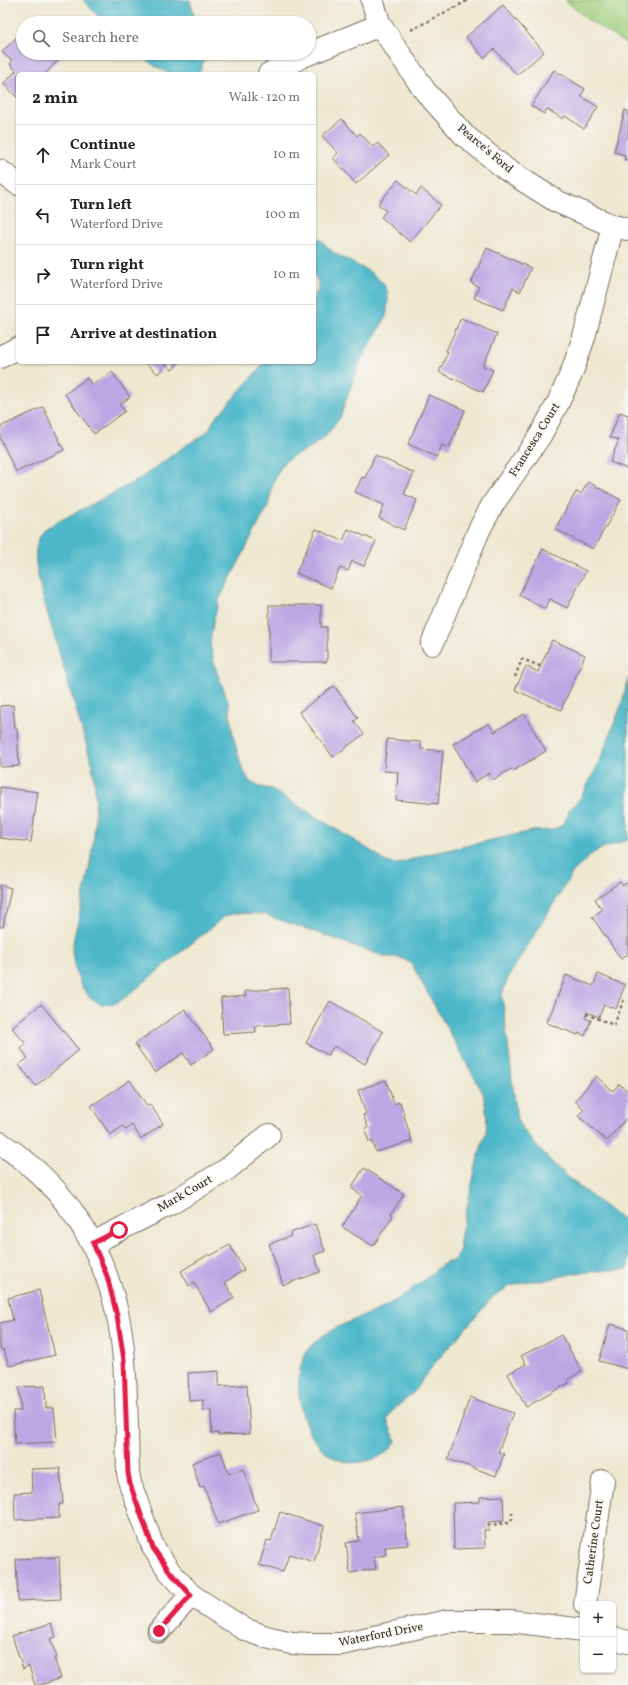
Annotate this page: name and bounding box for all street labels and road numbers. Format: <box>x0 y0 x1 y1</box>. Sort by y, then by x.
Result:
street label: Pearce's Ford <box>454 121 517 177</box>
street label: Francesca Court <box>506 400 564 480</box>
street label: Mark Court <box>154 1172 216 1216</box>
street label: Catherine Court <box>580 1499 608 1585</box>
street label: Waterford Drive <box>337 1619 425 1651</box>

